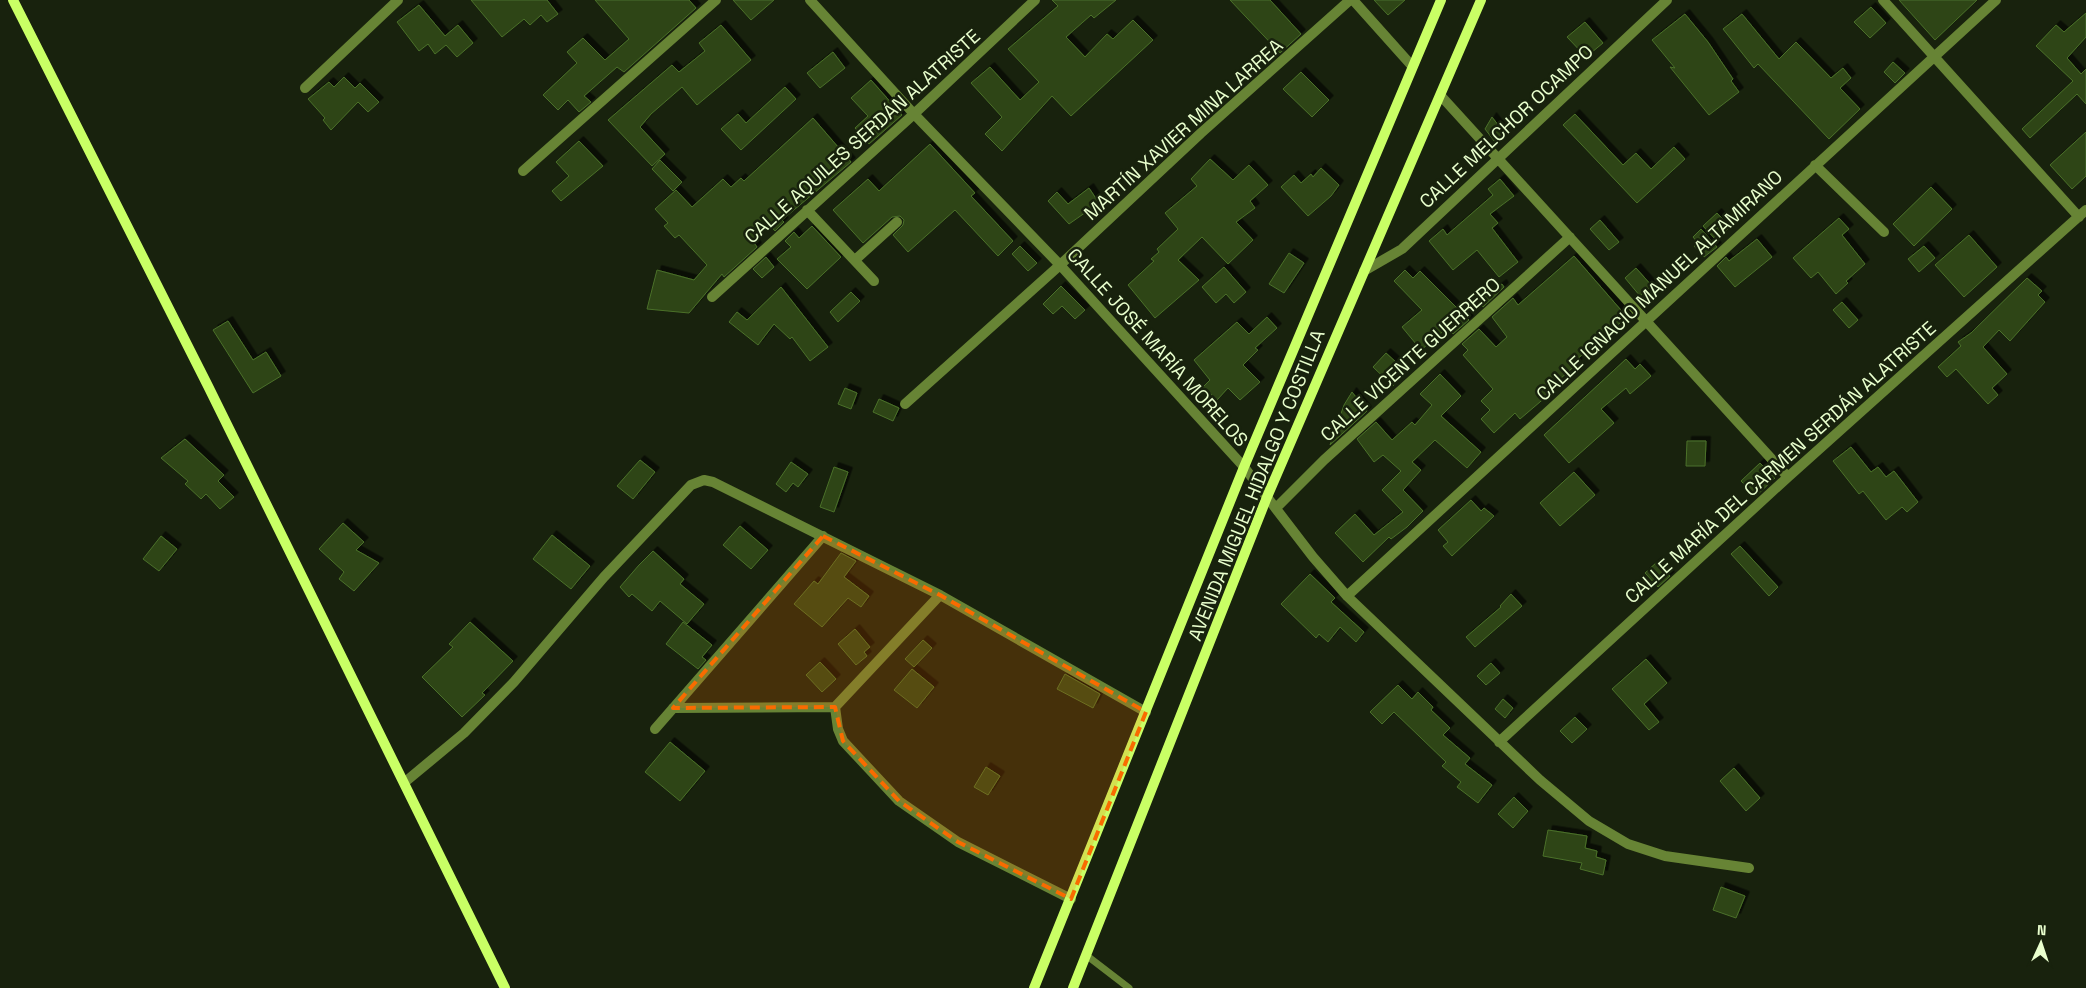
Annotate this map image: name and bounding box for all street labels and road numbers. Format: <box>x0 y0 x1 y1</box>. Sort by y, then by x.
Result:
street label: CALLE AQUILES SERDÁN ALATRISTE <box>739 24 986 249</box>
street label: MARTÍN XAVIER MINA LARREA <box>1078 33 1288 226</box>
street label: CALLE MELCHOR OCAMPO <box>1414 39 1599 214</box>
street label: CALLE IGNACIO MANUEL ALTAMIRANO <box>1531 164 1788 406</box>
street label: CALLE JOSÉ MARÍA MORELOS <box>1062 243 1254 452</box>
street label: CALLE VICENTE GUERRERO <box>1315 272 1506 447</box>
street label: CALLE MARÍA DEL CARMEN SERDÁN ALATRISTE <box>1620 316 1941 609</box>
street label: AVENIDA MIGUEL HIDALGO Y COSTILLA <box>1182 326 1331 645</box>

